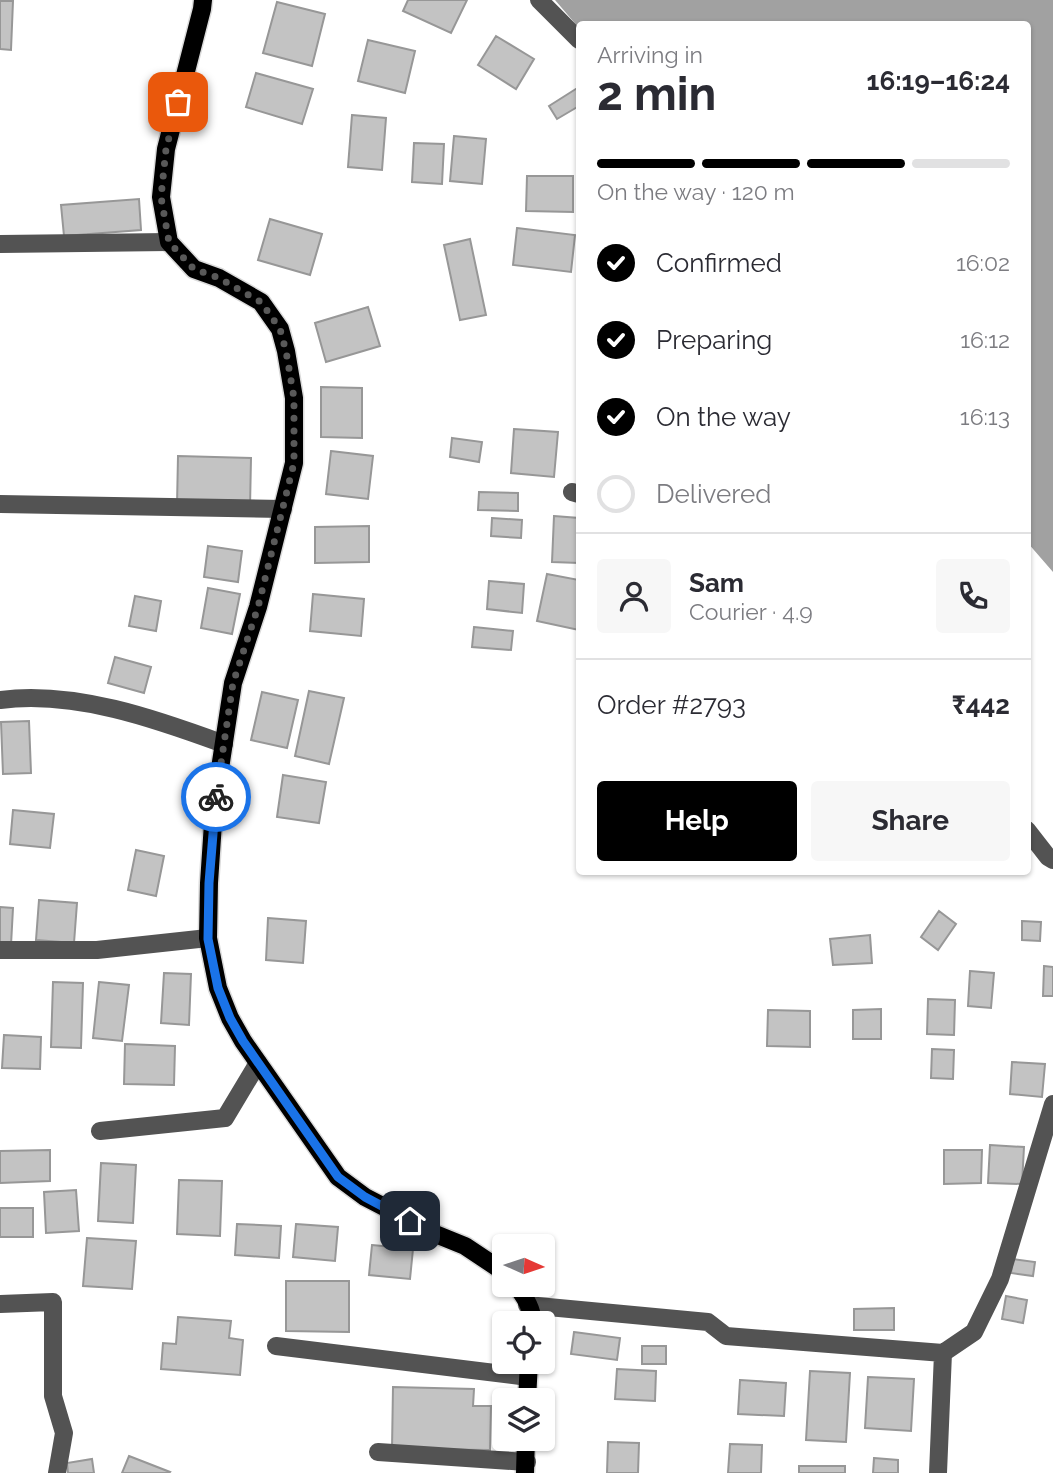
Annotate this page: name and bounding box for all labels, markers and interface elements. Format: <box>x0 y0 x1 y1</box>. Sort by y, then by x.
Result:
text: Arriving in <box>597 41 703 68</box>
text: 16:19–16:24 <box>867 66 1010 96</box>
text: 2 min <box>597 67 716 121</box>
pin <box>148 72 208 132</box>
icon: bag <box>159 83 197 121</box>
text: On the way · 120 m <box>597 178 795 205</box>
icon: check <box>597 244 635 282</box>
text: Confirmed <box>656 248 782 278</box>
text: 16:02 <box>956 249 1010 276</box>
icon: check <box>597 321 635 359</box>
text: Preparing <box>656 325 772 355</box>
text: 16:12 <box>960 326 1010 353</box>
icon: check <box>597 398 635 436</box>
text: On the way <box>656 402 791 432</box>
text: 16:13 <box>960 403 1010 430</box>
text: Delivered <box>656 479 771 509</box>
button: person <box>597 559 671 633</box>
button: phone <box>936 559 1010 633</box>
text: Sam <box>689 568 744 598</box>
text: Courier · 4.9 <box>689 598 813 625</box>
text: Order #2793 <box>597 690 746 720</box>
text: ₹442 <box>952 690 1010 720</box>
courier <box>181 762 251 832</box>
icon: bike <box>197 778 235 816</box>
button: Help <box>597 781 797 861</box>
button: Share <box>811 781 1010 861</box>
pin <box>380 1191 440 1251</box>
icon: home <box>391 1202 429 1240</box>
north arrow <box>492 1234 555 1297</box>
map controls <box>492 1234 555 1451</box>
button: locate <box>492 1311 555 1374</box>
button: layers <box>492 1388 555 1451</box>

